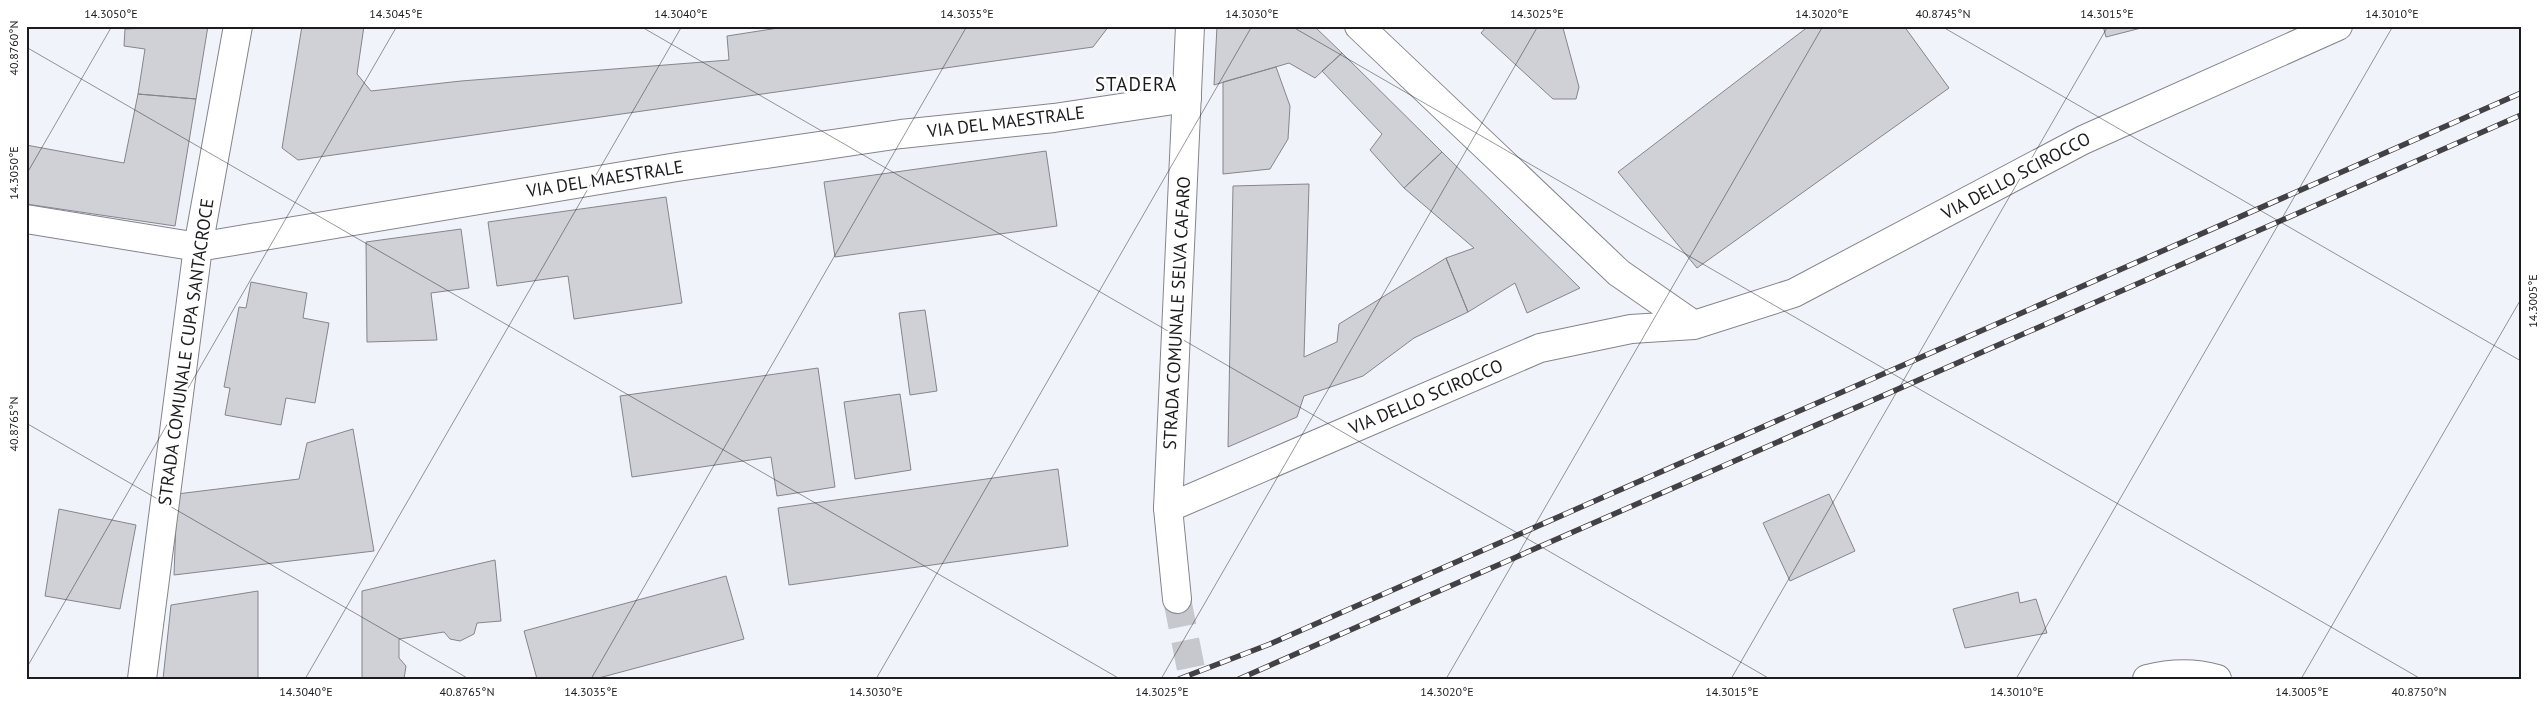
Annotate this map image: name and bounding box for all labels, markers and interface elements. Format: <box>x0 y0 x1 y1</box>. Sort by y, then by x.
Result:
text: 14.3050°E <box>84 6 138 21</box>
text: 14.3045°E <box>369 6 423 21</box>
text: 14.3040°E <box>654 6 708 21</box>
text: 14.3035°E <box>940 6 994 21</box>
text: 14.3030°E <box>1225 6 1279 21</box>
text: 14.3025°E <box>1510 6 1564 21</box>
text: 14.3020°E <box>1795 6 1849 21</box>
text: 40.8745°N <box>1916 6 1970 21</box>
text: 14.3015°E <box>2080 6 2134 21</box>
text: 14.3010°E <box>2365 6 2419 21</box>
text: 40.8760°N <box>6 21 21 75</box>
district label: STADERA <box>1095 72 1177 96</box>
street label: VIA DEL MAESTRALE <box>925 100 1086 143</box>
street label: VIA DELLO SCIROCCO <box>1937 127 2094 225</box>
text: 14.3050°E <box>6 146 21 200</box>
street label: VIA DEL MAESTRALE <box>524 155 685 202</box>
street label: STRADA COMUNALE SELVA CAFARO <box>1158 176 1195 450</box>
street label: STRADA COMUNALE CUPA SANTACROCE <box>153 197 218 507</box>
text: 14.3005°E <box>2525 274 2540 328</box>
street label: VIA DELLO SCIROCCO <box>1344 354 1506 440</box>
text: 40.8765°N <box>6 397 21 451</box>
text: 14.3040°E <box>279 684 333 699</box>
text: 40.8765°N <box>440 684 494 699</box>
text: 14.3035°E <box>564 684 618 699</box>
text: 14.3030°E <box>849 684 903 699</box>
text: 14.3025°E <box>1135 684 1189 699</box>
text: 14.3020°E <box>1420 684 1474 699</box>
text: 14.3015°E <box>1705 684 1759 699</box>
text: 14.3010°E <box>1990 684 2044 699</box>
text: 14.3005°E <box>2275 684 2329 699</box>
text: 40.8750°N <box>2392 684 2446 699</box>

